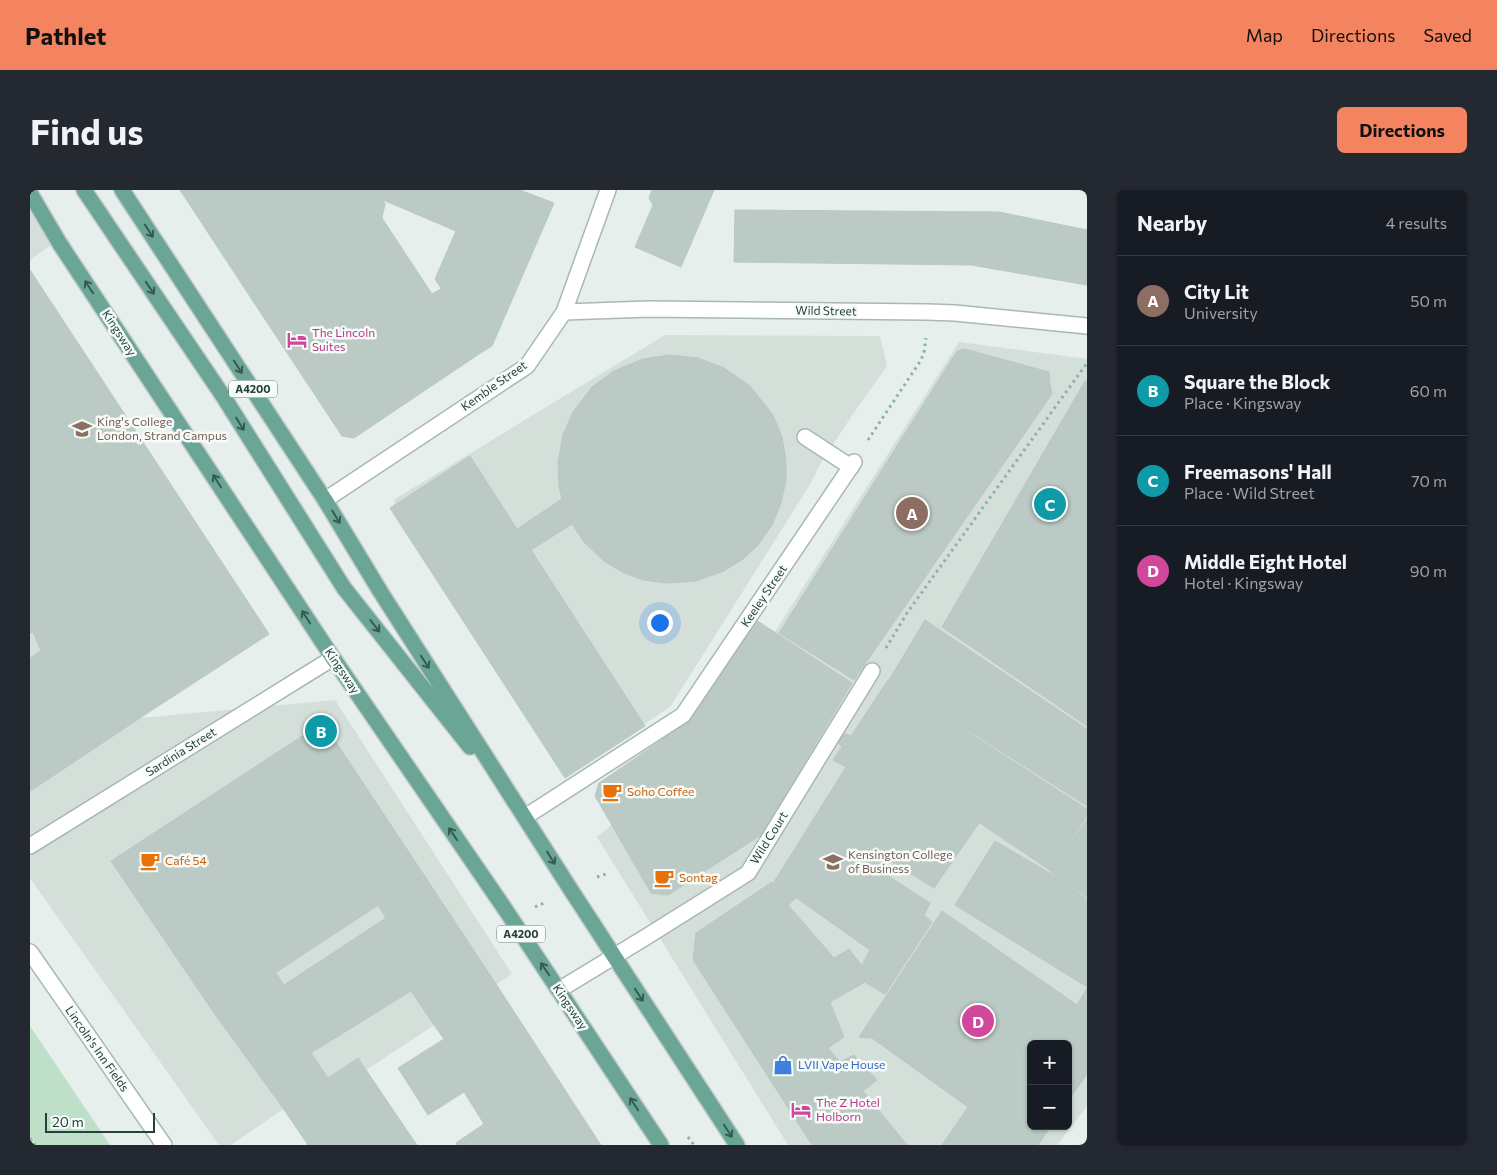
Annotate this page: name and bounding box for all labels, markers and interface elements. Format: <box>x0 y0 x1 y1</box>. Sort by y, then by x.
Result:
text: Pathlet <box>25 21 106 50</box>
text: Map <box>1246 24 1283 46</box>
text: Directions <box>1311 24 1395 46</box>
text: Saved <box>1423 24 1472 46</box>
button: Directions <box>1337 107 1467 153</box>
text: Find us <box>30 109 144 152</box>
text: Nearby <box>1137 210 1207 235</box>
text: 4 results <box>1386 213 1447 232</box>
one-way arrow <box>144 223 154 237</box>
one-way arrow <box>84 280 94 294</box>
text: City Lit <box>1184 280 1249 303</box>
one-way arrow <box>145 281 155 295</box>
text: A <box>1147 291 1159 310</box>
text: 50 m <box>1410 291 1447 310</box>
street label: Wild Street <box>795 302 857 318</box>
text: University <box>1184 303 1258 322</box>
street label: Kingsway <box>100 307 140 358</box>
place label: The Lincoln Suites <box>312 325 375 353</box>
hotel icon: The Lincoln Suites <box>286 329 308 351</box>
street label: Kemble Street <box>458 357 529 413</box>
one-way arrow <box>233 359 243 373</box>
text: Square the Block <box>1184 370 1331 393</box>
road number: A4200 <box>229 380 277 398</box>
text: B <box>1148 381 1158 400</box>
text: 60 m <box>1410 381 1447 400</box>
text: Place · Kingsway <box>1184 393 1302 412</box>
place label: King's College London, Strand Campus <box>97 414 227 442</box>
one-way arrow <box>235 416 245 430</box>
school or university icon: King's College London, Strand Campus <box>71 418 93 440</box>
text: Freemasons' Hall <box>1184 460 1332 483</box>
text: C <box>1148 471 1158 490</box>
text: 70 m <box>1411 471 1447 490</box>
one-way arrow <box>211 475 221 489</box>
text: Place · Wild Street <box>1184 483 1315 502</box>
pin: C <box>1034 485 1066 523</box>
pin: A <box>896 494 928 532</box>
one-way arrow <box>332 510 342 524</box>
text: Middle Eight Hotel <box>1184 550 1347 573</box>
text: D <box>1147 561 1159 580</box>
text: 90 m <box>1410 561 1447 580</box>
street label: Keeley Street <box>737 562 789 629</box>
text: Hotel · Kingsway <box>1184 573 1303 592</box>
one-way arrow <box>301 610 311 624</box>
your location <box>647 610 673 636</box>
one-way arrow <box>369 619 380 632</box>
street label: Kingsway <box>323 645 363 696</box>
one-way arrow <box>421 654 431 668</box>
pin: B <box>305 712 337 750</box>
street label: Sardinia Street <box>143 724 218 778</box>
cafe icon: Soho Coffee <box>601 781 623 803</box>
place label: Soho Coffee <box>627 784 694 798</box>
street label: Wild Court <box>746 809 790 866</box>
one-way arrow <box>448 828 458 842</box>
place label: Kensington College of Business <box>848 847 952 875</box>
cafe icon: Café 54 <box>139 850 161 872</box>
one-way arrow <box>546 851 557 865</box>
school or university icon: Kensington College of Business <box>822 851 844 873</box>
place label: Café 54 <box>165 853 207 867</box>
cafe icon: Sontag <box>653 867 675 889</box>
place label: Sontag <box>679 870 718 884</box>
road number: A4200 <box>497 926 545 942</box>
one-way arrow <box>539 962 550 976</box>
street label: Kingsway <box>551 981 591 1032</box>
one-way arrow <box>634 987 644 1001</box>
pin: D <box>962 1002 994 1040</box>
street label: Lincoln's Inn Fields <box>63 1003 133 1094</box>
map controls <box>1027 1040 1072 1130</box>
button: + <box>1027 1040 1072 1085</box>
shop icon: LVII Vape House <box>772 1054 794 1076</box>
place label: LVII Vape House <box>798 1057 885 1071</box>
button: − <box>1027 1085 1072 1130</box>
place label: The Z Hotel Holborn <box>816 1095 880 1123</box>
one-way arrow <box>629 1098 639 1112</box>
hotel icon: The Z Hotel Holborn <box>790 1099 812 1121</box>
scale bar <box>45 1110 155 1133</box>
text: 20 m <box>52 1113 84 1130</box>
one-way arrow <box>722 1124 733 1138</box>

